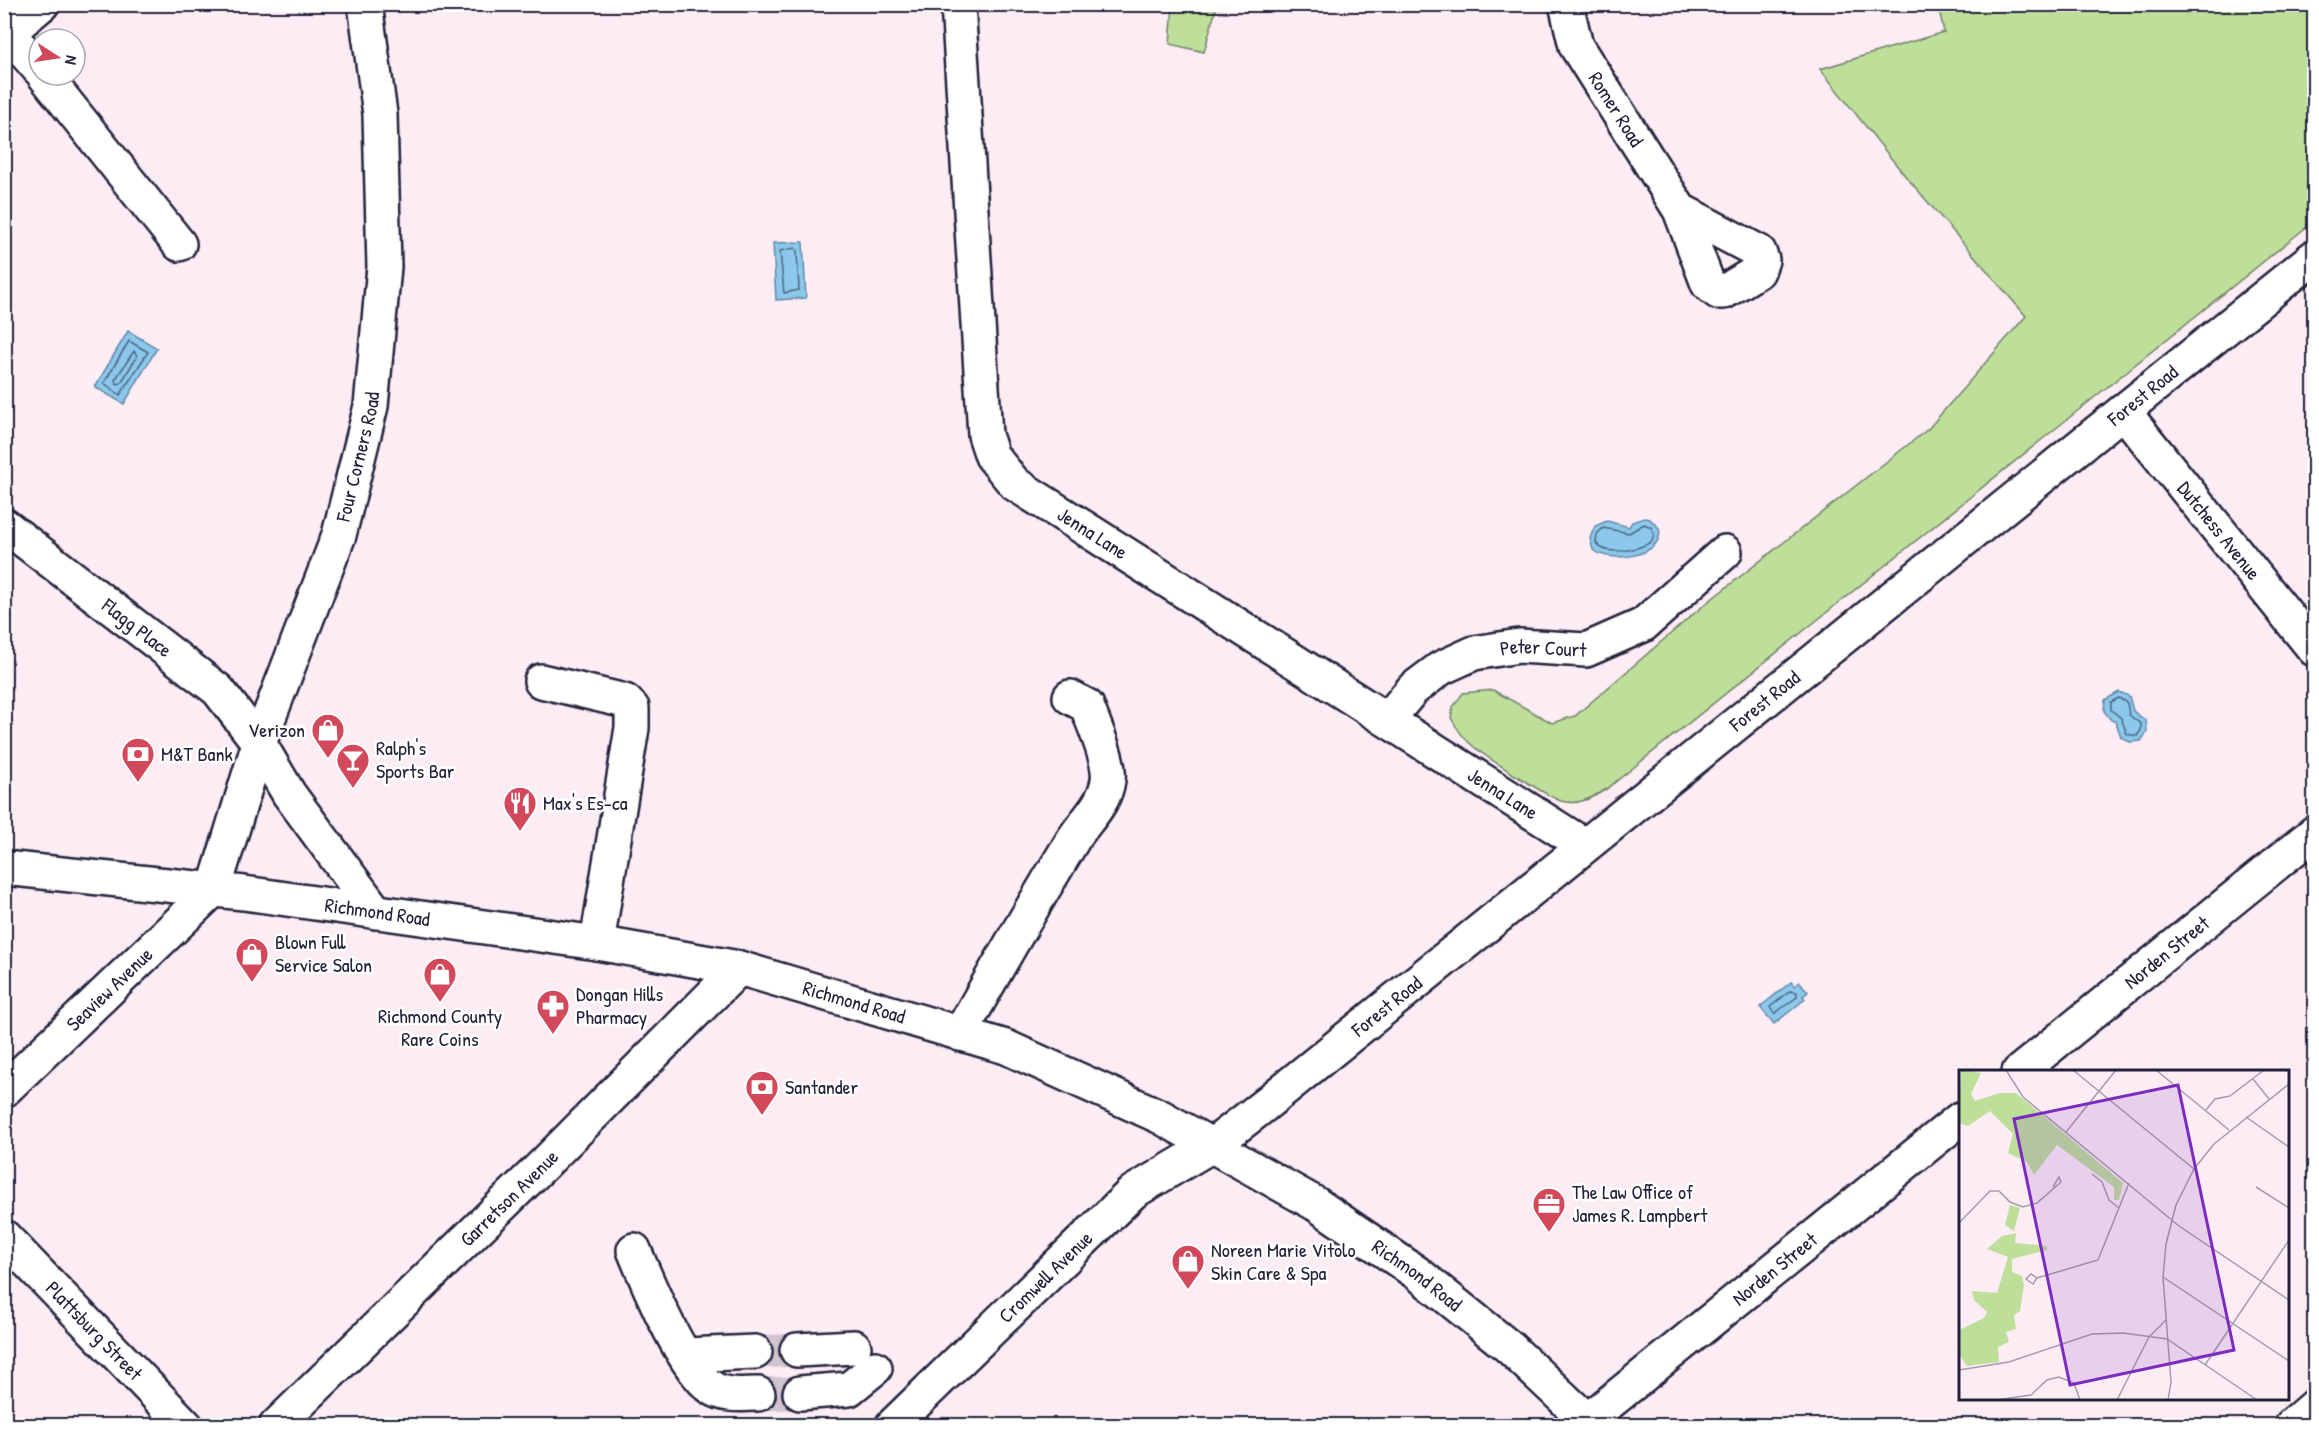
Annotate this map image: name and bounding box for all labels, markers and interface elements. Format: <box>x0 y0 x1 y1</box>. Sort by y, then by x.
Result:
north arrow <box>27 27 87 87</box>
text: N <box>60 54 83 67</box>
street label: Romer Road <box>1583 66 1650 152</box>
street label: Forest Road <box>2101 358 2183 432</box>
street label: Four Corners Road <box>329 391 385 525</box>
street label: Dutchess Avenue <box>2172 475 2267 585</box>
street label: Jenna Lane <box>1053 500 1133 565</box>
street label: Flagg Place <box>96 591 178 663</box>
street label: Peter Court <box>1498 632 1588 663</box>
street label: Forest Road <box>1723 664 1805 738</box>
shop icon: Verizon <box>310 712 346 759</box>
place label: Verizon <box>248 716 305 743</box>
place label: Ralph's Sports Bar <box>376 734 455 784</box>
bank icon: M&T Bank <box>120 736 156 783</box>
place label: M&T Bank <box>161 740 233 767</box>
bar icon: Ralph's Sports Bar <box>335 742 371 789</box>
street label: Jenna Lane <box>1463 761 1543 825</box>
restaurant icon: Max's Es-ca <box>502 785 538 832</box>
place label: Max's Es-ca <box>543 789 628 816</box>
street label: Richmond Road <box>323 891 432 932</box>
street label: Norden Street <box>2118 909 2215 995</box>
place label: Blown Full Service Salon <box>275 928 372 978</box>
shop icon: Blown Full Service Salon <box>234 936 270 983</box>
street label: Seaview Avenue <box>60 941 158 1036</box>
shop icon: Richmond County Rare Coins <box>422 956 458 1003</box>
street label: Forest Road <box>1345 969 1427 1043</box>
street label: Richmond Road <box>800 974 909 1030</box>
place label: Dongan Hills Pharmacy <box>576 980 663 1030</box>
pharmacy icon: Dongan Hills Pharmacy <box>535 988 571 1035</box>
place label: Richmond County Rare Coins <box>378 1002 502 1052</box>
bank icon: Santander <box>744 1069 780 1116</box>
inset map <box>1959 1070 2289 1400</box>
place label: Santander <box>785 1073 859 1100</box>
street label: Garretson Avenue <box>454 1143 564 1252</box>
place label: The Law Office of James R. Lampbert <box>1572 1178 1708 1228</box>
office icon: The Law Office of James R. Lampbert <box>1531 1186 1567 1233</box>
street label: Cromwell Avenue <box>992 1225 1098 1329</box>
street label: Norden Street <box>1726 1225 1823 1311</box>
street label: Richmond Road <box>1367 1232 1468 1317</box>
place label: Noreen Marie Vitolo Skin Care & Spa <box>1211 1236 1355 1286</box>
shop icon: Noreen Marie Vitolo Skin Care & Spa <box>1170 1243 1206 1290</box>
street label: Plattsburg Street <box>40 1275 150 1387</box>

